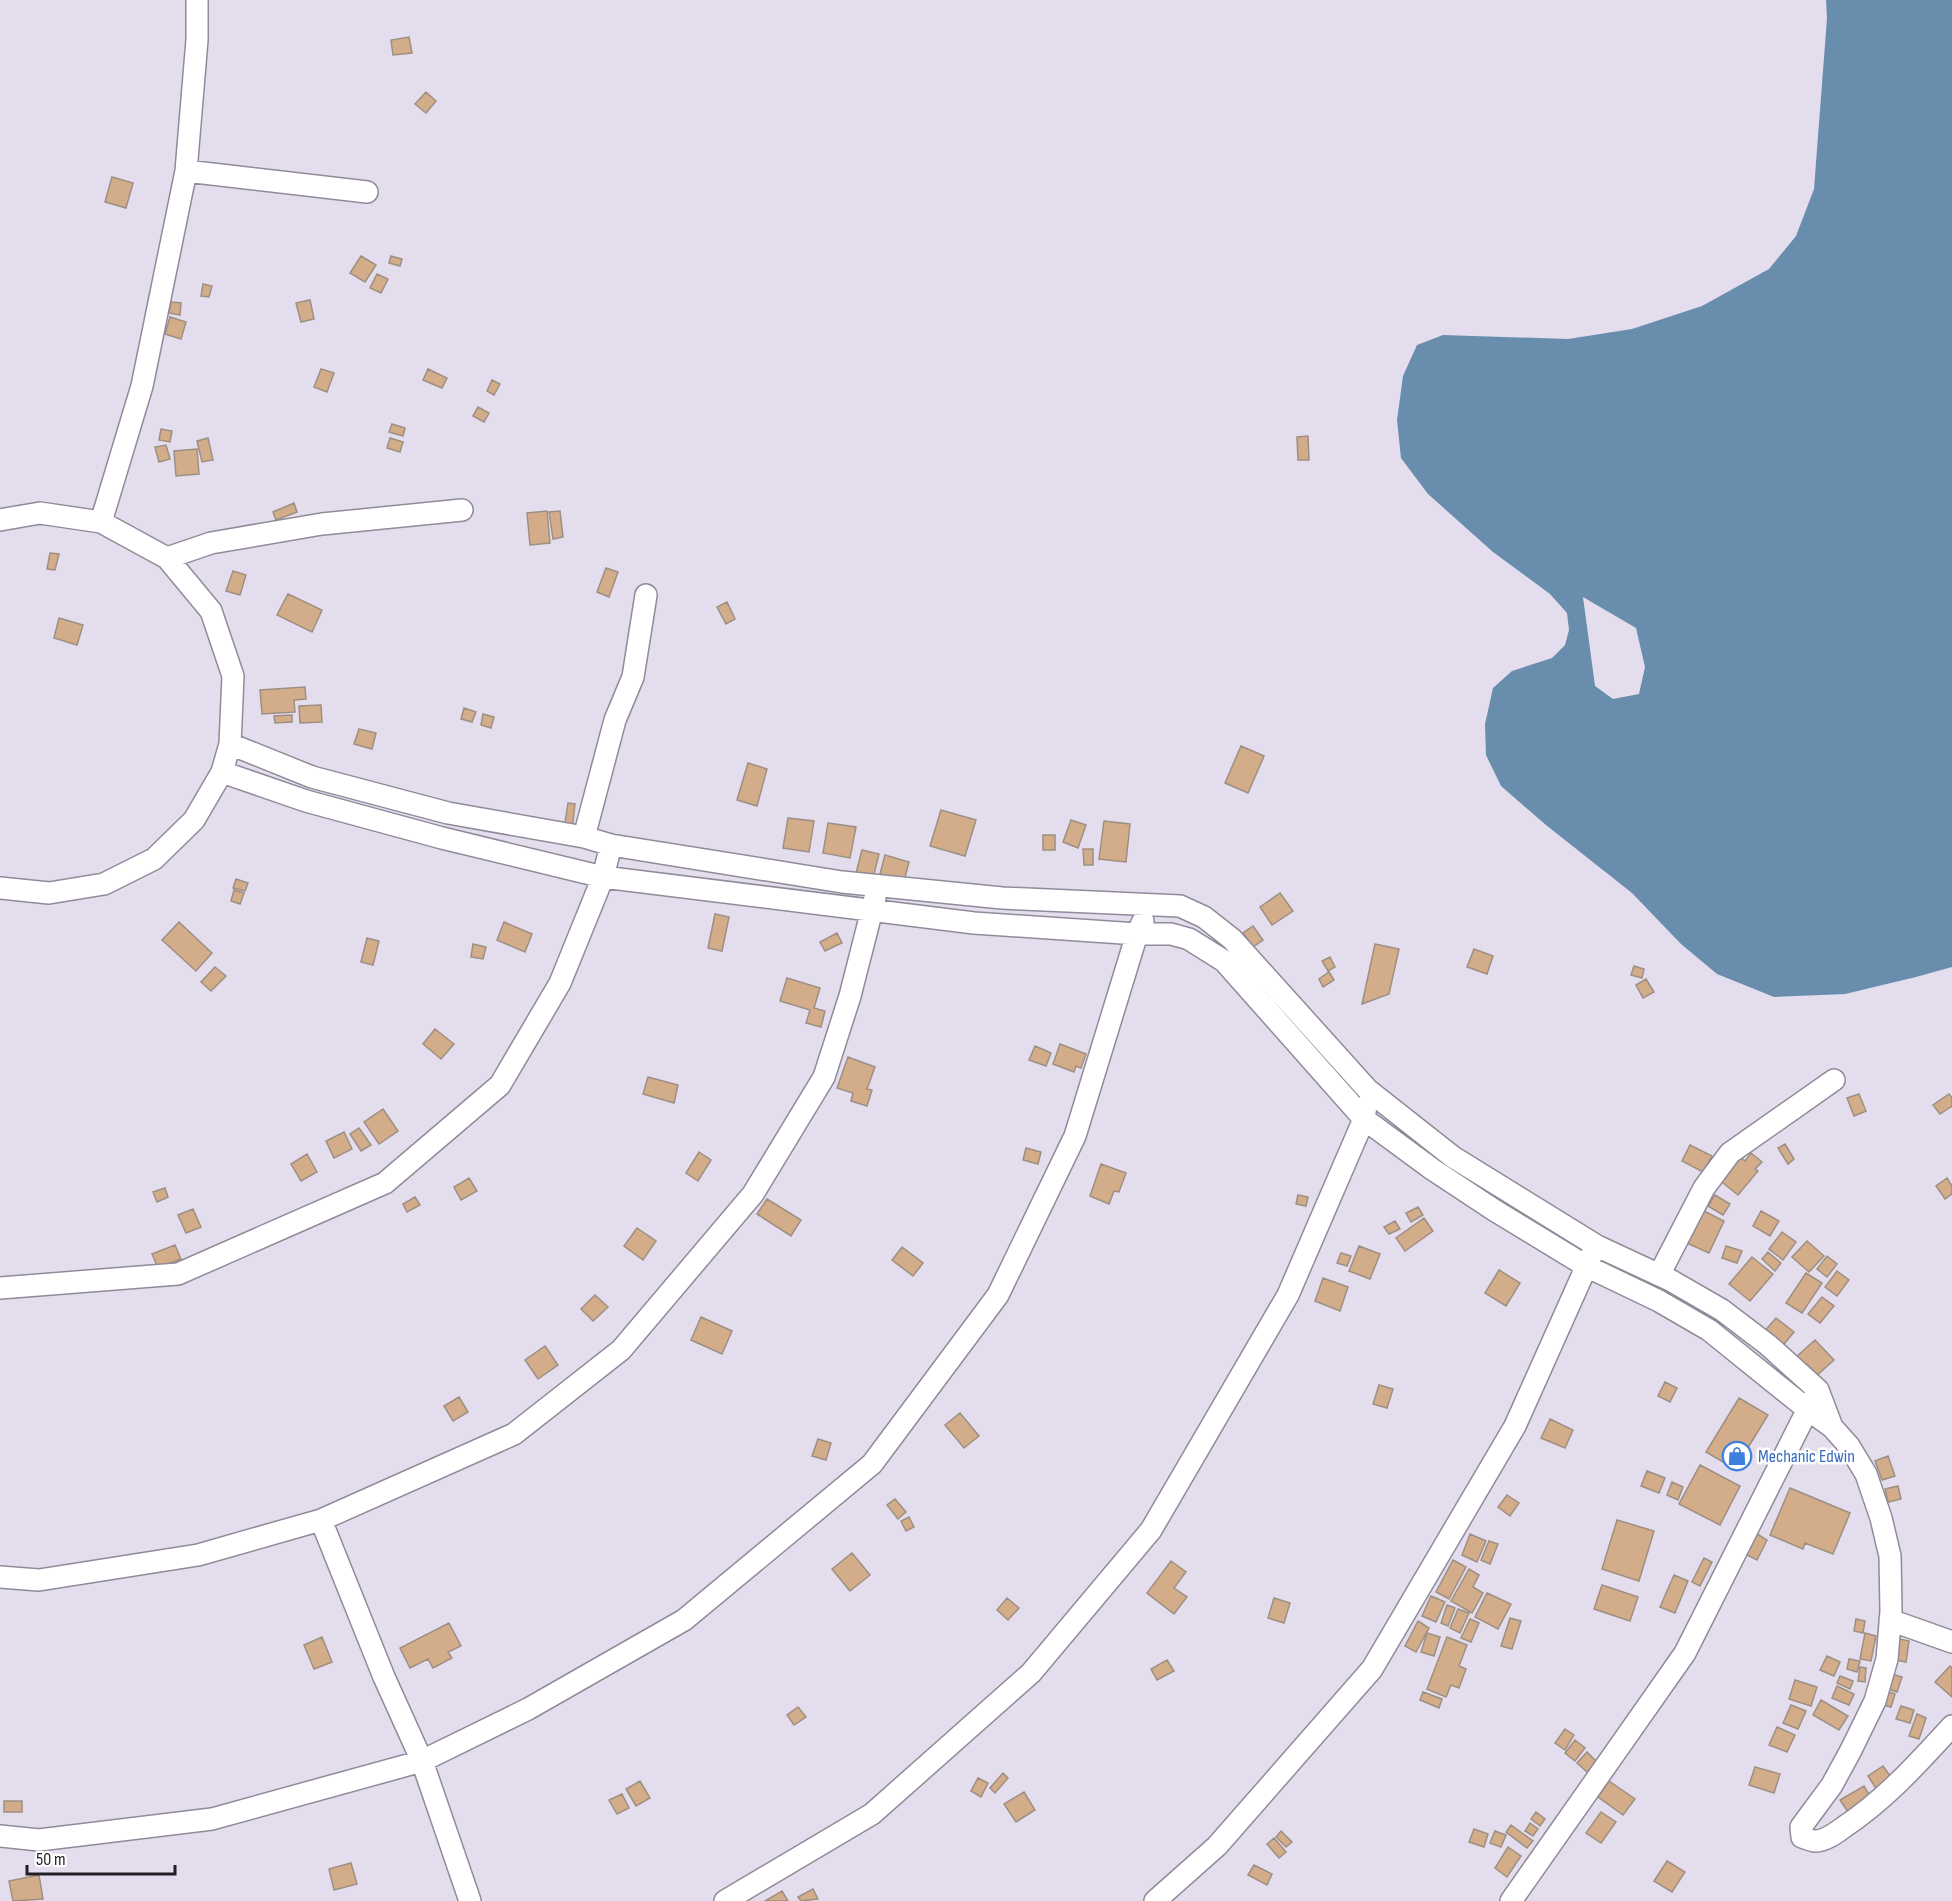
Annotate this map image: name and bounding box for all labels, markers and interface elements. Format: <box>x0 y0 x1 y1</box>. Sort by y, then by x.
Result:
shop icon: Mechanic Edwin <box>1721 1440 1753 1472</box>
place label: Mechanic Edwin <box>1758 1446 1855 1467</box>
scale bar <box>27 1838 176 1876</box>
text: 50 m <box>36 1849 66 1870</box>

